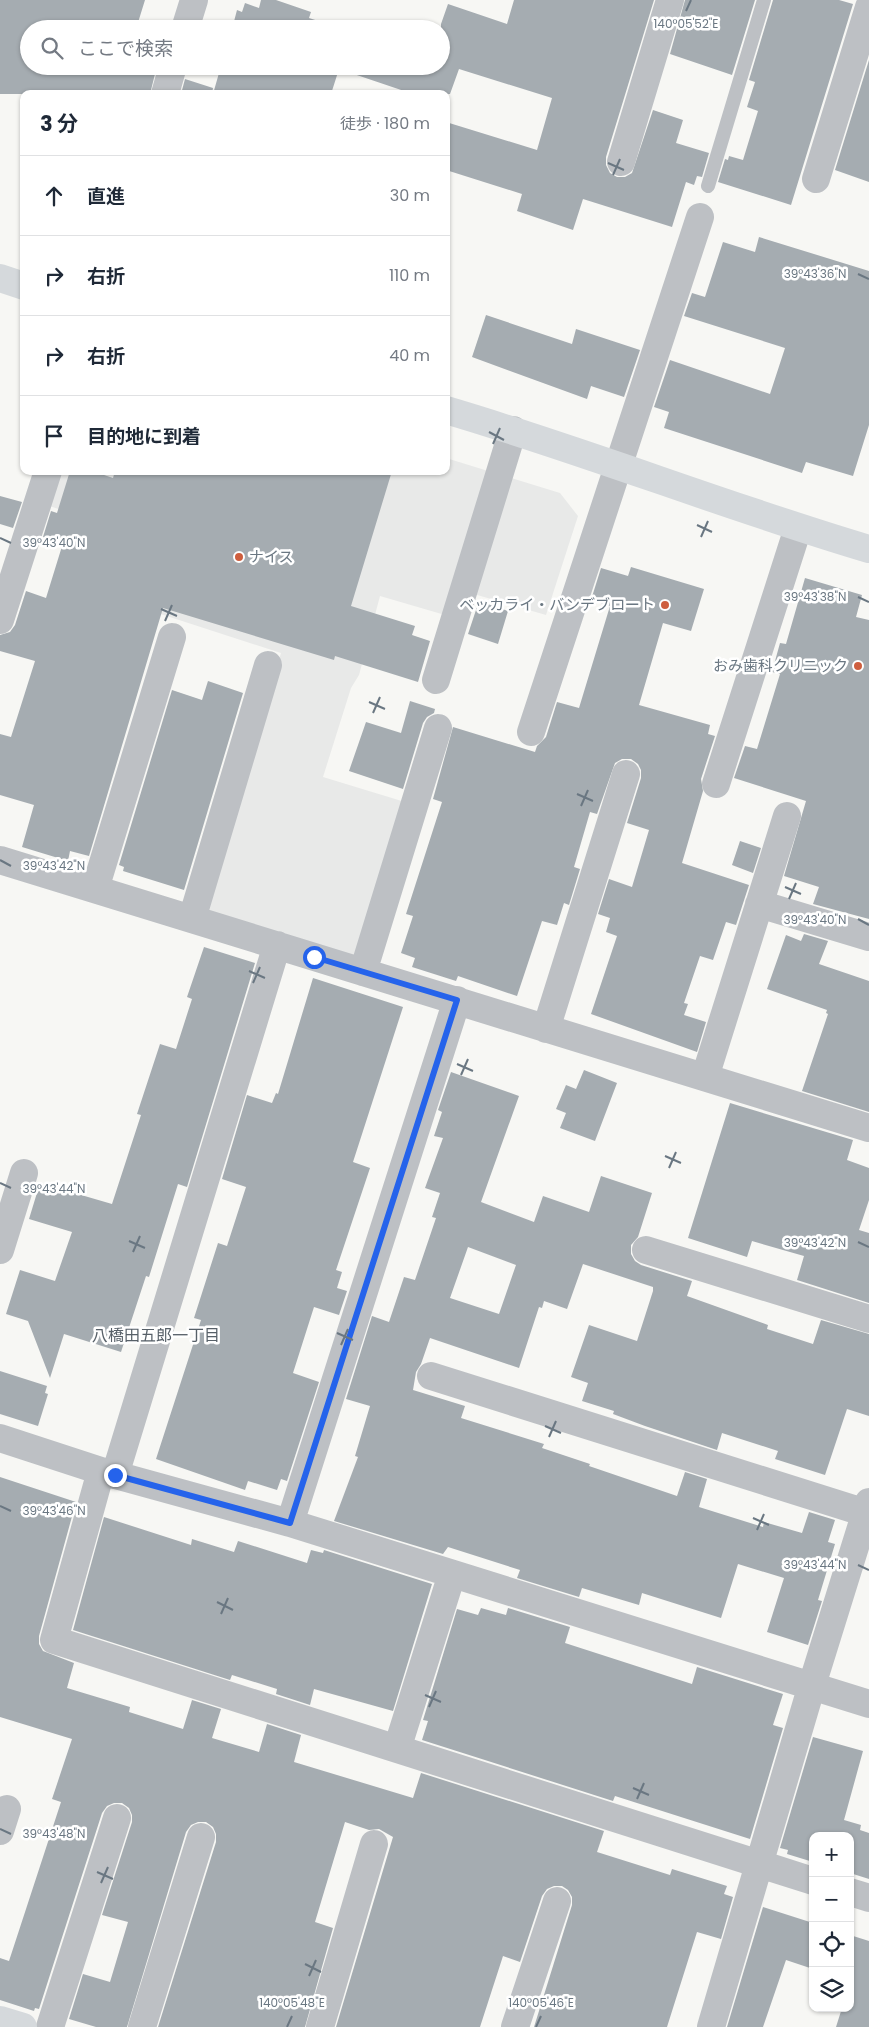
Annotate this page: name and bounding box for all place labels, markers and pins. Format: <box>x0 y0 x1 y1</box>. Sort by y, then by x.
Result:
place label: ナイス <box>249 546 294 567</box>
marker: ナイス <box>233 551 245 563</box>
place label: ベッカライ・バンデブロート <box>459 594 655 615</box>
marker: ベッカライ・バンデブロート <box>659 599 671 611</box>
place label: おみ歯科クリニック <box>713 655 848 676</box>
marker: おみ歯科クリニック <box>852 660 864 672</box>

